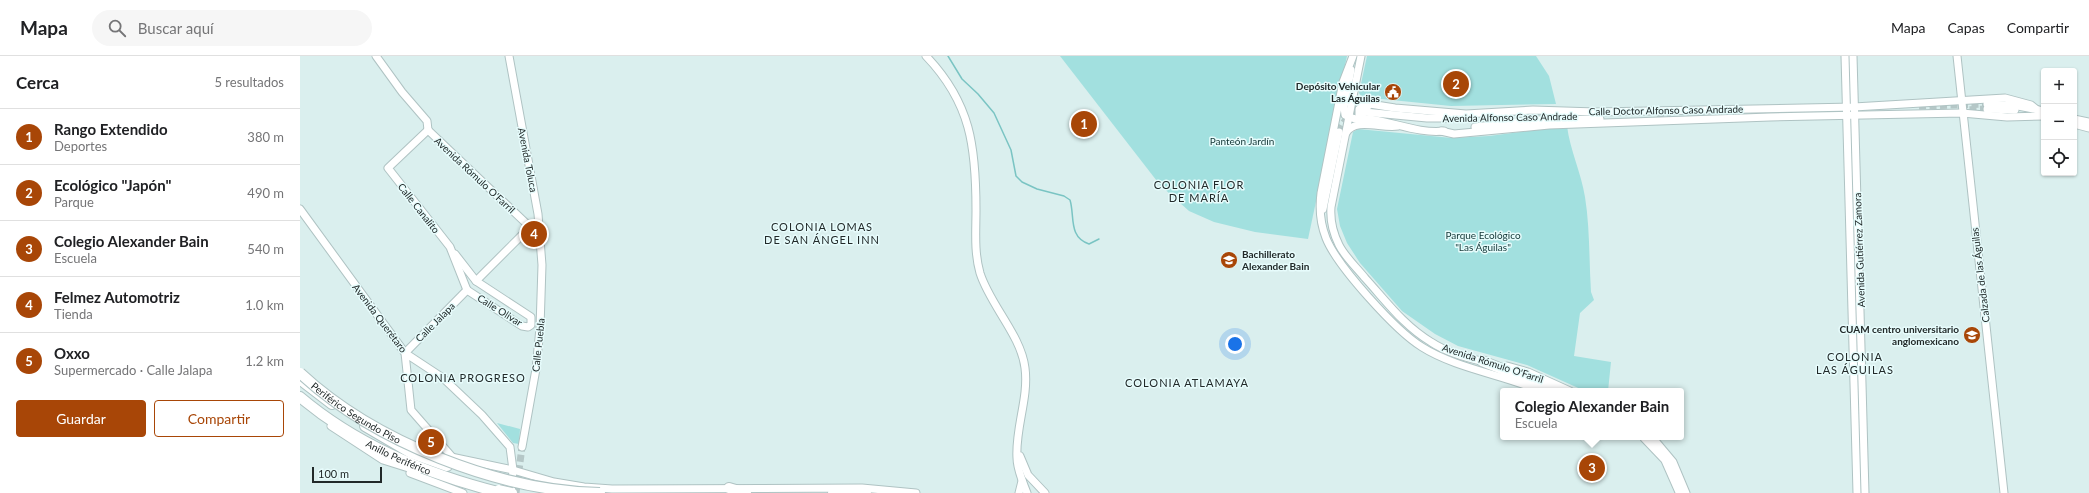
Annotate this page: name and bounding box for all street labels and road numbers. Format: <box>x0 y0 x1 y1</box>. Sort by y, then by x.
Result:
street label: Calle Doctor Alfonso Caso Andrade <box>1589 103 1743 117</box>
street label: Avenida Alfonso Caso Andrade <box>1442 110 1578 124</box>
street label: Avenida Toluca <box>516 127 540 193</box>
street label: Avenida Rómulo O'Farril <box>432 135 518 215</box>
street label: Calle Canalito <box>396 181 443 236</box>
street label: Avenida Gutiérrez Zamora <box>1851 192 1867 308</box>
street label: Calzada de las Águilas <box>1968 227 1992 323</box>
street label: Avenida Querétaro <box>350 281 410 355</box>
street label: Calle Olivar <box>475 292 525 329</box>
street label: Calle Jalapa <box>413 300 457 344</box>
street label: Calle Puebla <box>529 318 547 372</box>
street label: Avenida Rómulo O'Farril <box>1441 341 1545 385</box>
street label: Periférico Segundo Piso <box>309 380 403 446</box>
street label: Anillo Periférico <box>364 437 433 477</box>

